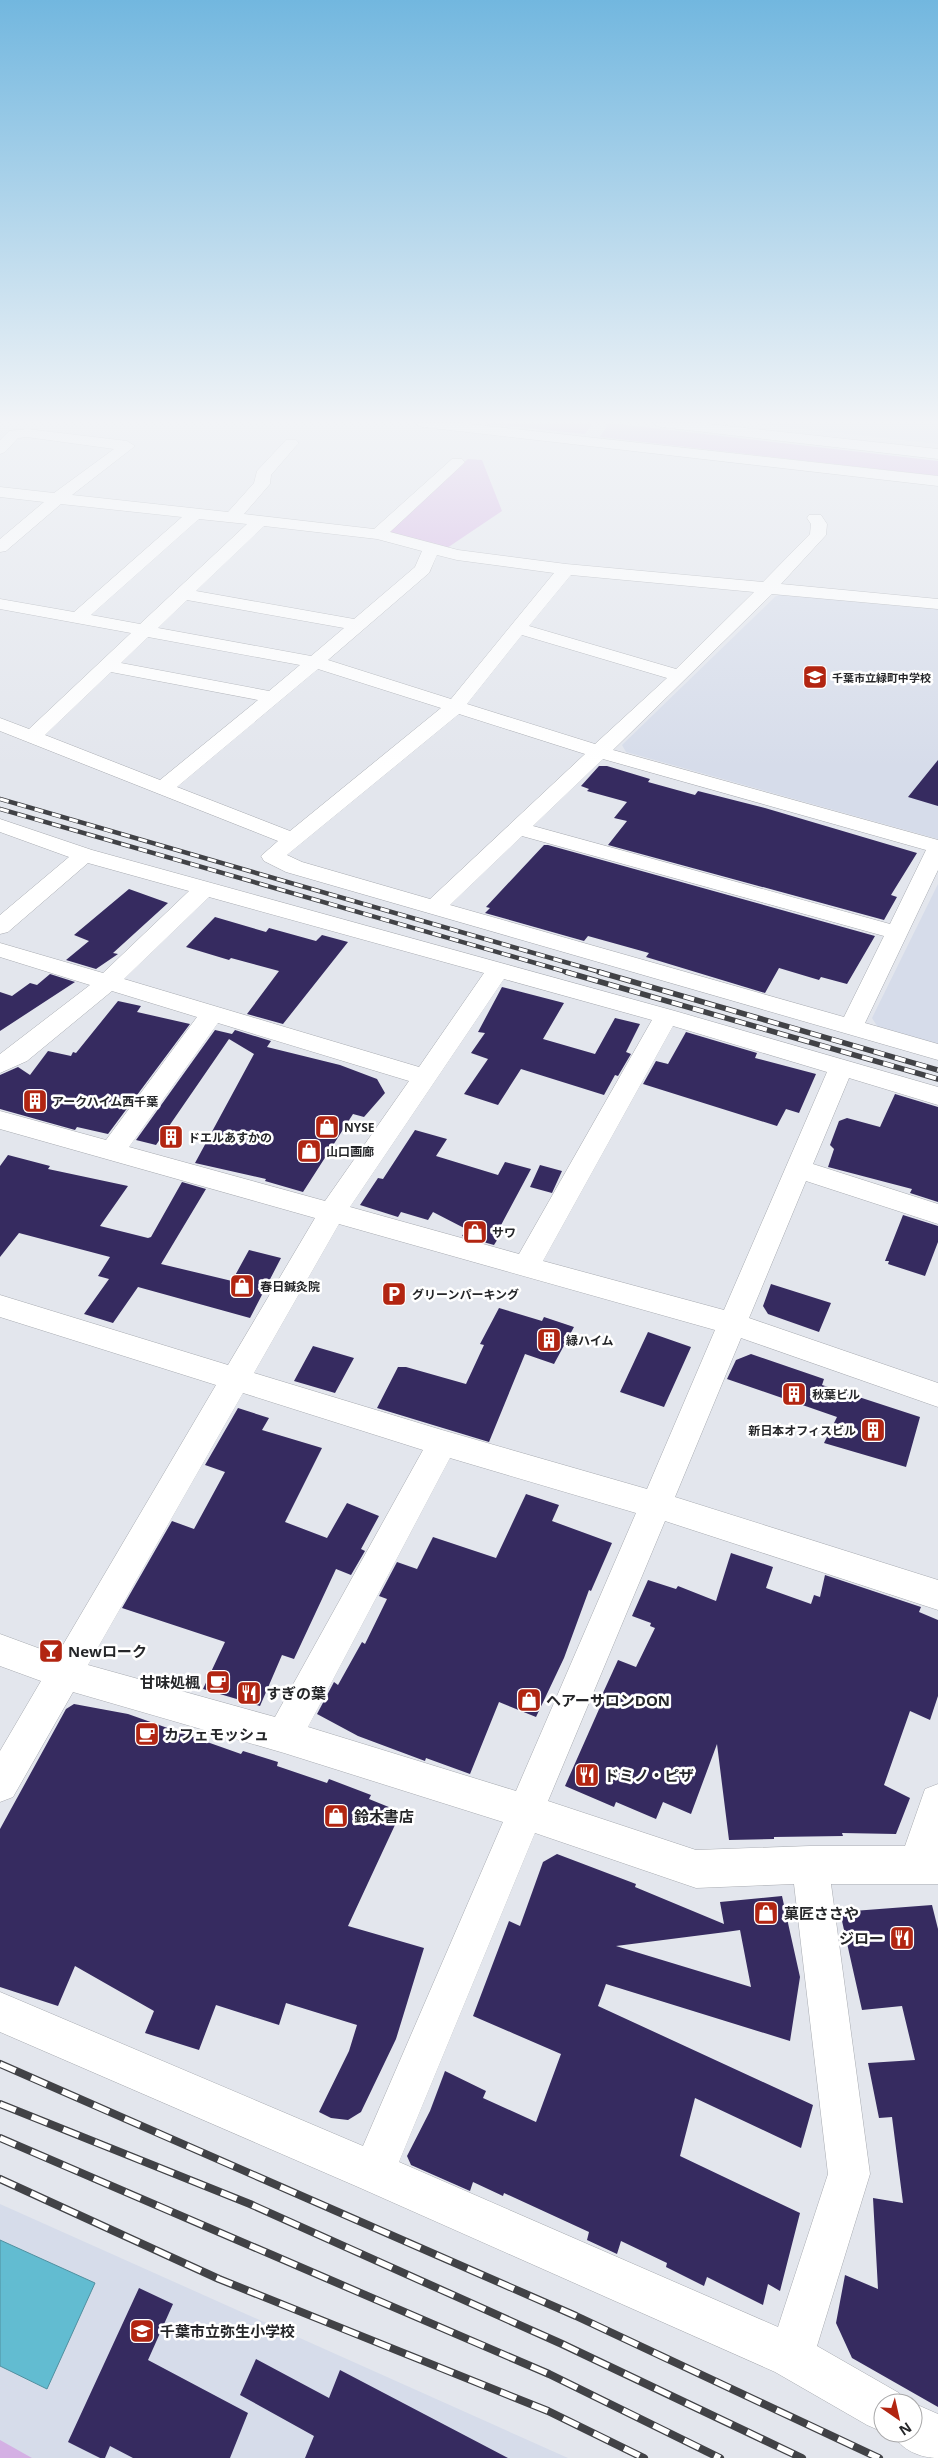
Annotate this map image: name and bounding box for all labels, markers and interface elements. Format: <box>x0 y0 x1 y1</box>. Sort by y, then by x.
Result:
school or university icon: 千葉市立緑町中学校 <box>802 664 828 690</box>
place label: 千葉市立緑町中学校 <box>832 670 931 685</box>
building icon: アークハイム西千葉 <box>22 1088 48 1114</box>
place label: アークハイム西千葉 <box>52 1093 158 1110</box>
shop icon: NYSE <box>314 1114 340 1140</box>
place label: NYSE <box>344 1119 375 1136</box>
building icon: ドエルあすかの <box>158 1124 184 1150</box>
place label: ドエルあすかの <box>188 1129 272 1146</box>
shop icon: 山口画廊 <box>296 1138 322 1164</box>
place label: 山口画廊 <box>326 1143 374 1160</box>
shop icon: サワ <box>462 1219 488 1245</box>
place label: サワ <box>492 1224 516 1241</box>
shop icon: 春日鍼灸院 <box>229 1273 255 1299</box>
place label: 春日鍼灸院 <box>260 1278 320 1295</box>
parking icon: グリーンパーキング <box>381 1281 407 1307</box>
place label: グリーンパーキング <box>412 1286 519 1303</box>
building icon: 緑ハイム <box>536 1327 562 1353</box>
place label: 緑ハイム <box>566 1332 614 1349</box>
building icon: 秋葉ビル <box>781 1381 807 1407</box>
place label: 秋葉ビル <box>812 1386 860 1403</box>
building icon: 新日本オフィスビル <box>860 1417 886 1443</box>
place label: 新日本オフィスビル <box>748 1422 856 1439</box>
bar icon: Newローク <box>38 1638 64 1664</box>
place label: Newローク <box>68 1641 147 1661</box>
cafe icon: 甘味処楓 <box>205 1669 231 1695</box>
place label: 甘味処楓 <box>140 1672 201 1692</box>
restaurant icon: すぎの葉 <box>236 1680 262 1706</box>
place label: すぎの葉 <box>266 1683 326 1703</box>
shop icon: ヘアーサロンDON <box>516 1687 542 1713</box>
place label: ヘアーサロンDON <box>546 1690 670 1710</box>
cafe icon: カフェモッシュ <box>134 1721 160 1747</box>
place label: カフェモッシュ <box>164 1724 269 1744</box>
restaurant icon: ドミノ・ピザ <box>574 1762 600 1788</box>
place label: ドミノ・ピザ <box>604 1765 694 1785</box>
shop icon: 鈴木書店 <box>323 1803 349 1829</box>
place label: 鈴木書店 <box>354 1806 414 1826</box>
shop icon: 菓匠ささや <box>753 1900 779 1926</box>
place label: 菓匠ささや <box>784 1903 859 1923</box>
restaurant icon: ジロー <box>889 1925 915 1951</box>
place label: ジロー <box>839 1928 884 1948</box>
school or university icon: 千葉市立弥生小学校 <box>129 2318 155 2344</box>
place label: 千葉市立弥生小学校 <box>160 2321 295 2341</box>
north arrow <box>873 2393 923 2443</box>
text: N <box>896 2418 916 2440</box>

